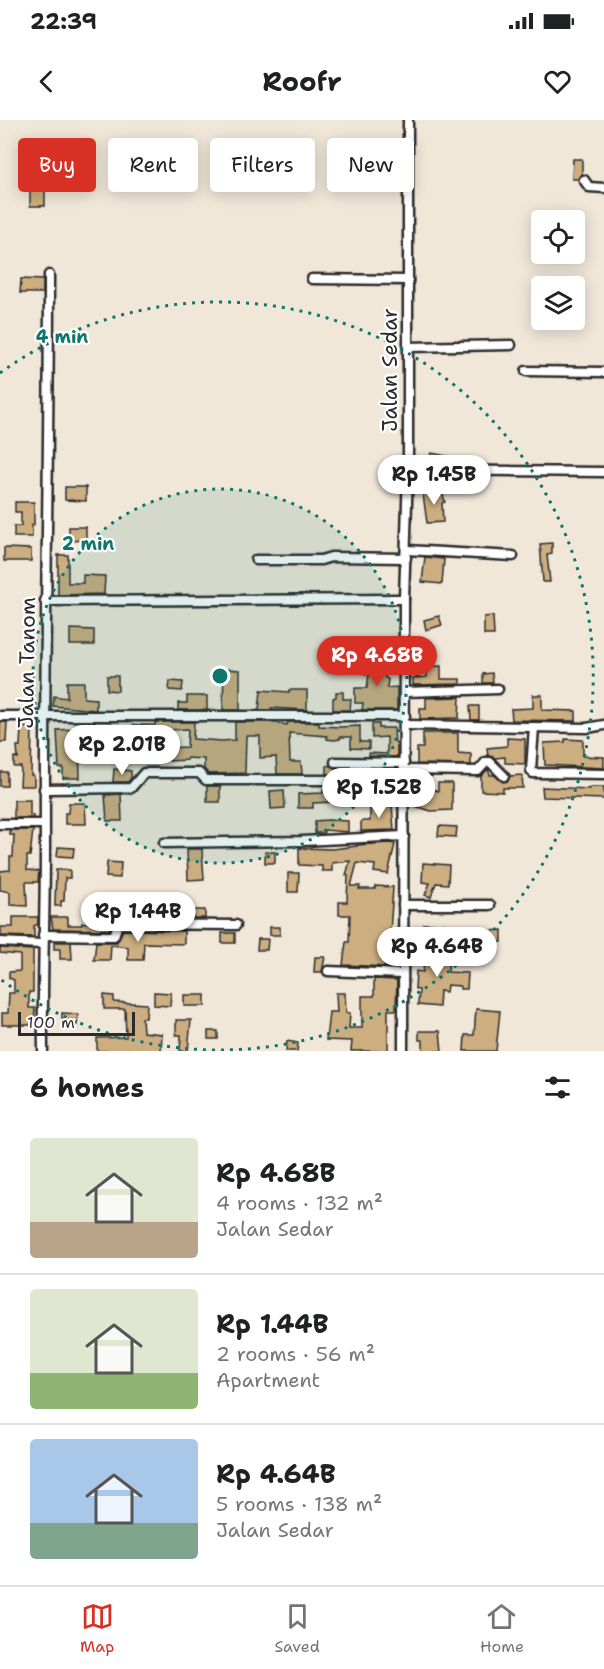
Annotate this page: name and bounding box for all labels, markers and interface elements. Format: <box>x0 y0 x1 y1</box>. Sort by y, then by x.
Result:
text: 22:39 <box>30 7 97 36</box>
text: Roofr <box>262 63 342 100</box>
icon: back <box>30 65 63 98</box>
icon: heart <box>541 65 574 98</box>
chip: Buy <box>18 138 96 192</box>
chip: Rent <box>108 138 198 192</box>
chip: Filters <box>210 138 315 192</box>
chip: New <box>327 138 414 192</box>
map controls <box>531 210 585 330</box>
button: locate <box>531 210 585 264</box>
button: layers <box>531 276 585 330</box>
street label: Jalan Sedar <box>376 308 404 432</box>
text: 4 min <box>36 325 88 349</box>
pin: Rp 1.45B <box>372 455 496 506</box>
text: Rp 1.45B <box>392 461 476 487</box>
text: 2 min <box>62 532 114 556</box>
street label: Jalan Tanom <box>12 597 42 729</box>
pin: Rp 4.68B <box>315 636 439 687</box>
text: Rp 4.68B <box>331 642 423 668</box>
centre of rings <box>210 666 230 686</box>
pin: Rp 2.01B <box>60 725 184 776</box>
text: Rp 2.01B <box>78 731 166 757</box>
pin: Rp 1.52B <box>317 768 441 819</box>
text: Rp 1.52B <box>336 774 422 800</box>
pin: Rp 1.44B <box>76 892 200 943</box>
text: Rp 1.44B <box>95 898 181 924</box>
pin: Rp 4.64B <box>375 927 499 978</box>
text: Rp 4.64B <box>391 933 483 959</box>
scale bar <box>18 1009 135 1037</box>
text: 100 m <box>27 1012 75 1033</box>
text: 6 homes <box>30 1070 144 1105</box>
icon: filters <box>541 1071 574 1104</box>
text: Rp 4.68B <box>216 1155 336 1190</box>
icon: home <box>78 1162 150 1234</box>
text: 4 rooms · 132 m² <box>216 1190 383 1216</box>
text: Jalan Sedar <box>216 1216 334 1242</box>
text: Rp 1.44B <box>216 1306 329 1341</box>
icon: home <box>78 1313 150 1385</box>
text: 2 rooms · 56 m² <box>216 1341 375 1367</box>
text: Apartment <box>216 1367 320 1393</box>
text: Rp 4.64B <box>216 1456 336 1491</box>
icon: home <box>78 1463 150 1535</box>
text: 5 rooms · 138 m² <box>216 1491 382 1517</box>
text: Jalan Sedar <box>216 1517 334 1543</box>
tab: Map <box>80 1600 114 1657</box>
tab: Saved <box>274 1600 320 1657</box>
tab: Home <box>480 1600 524 1657</box>

